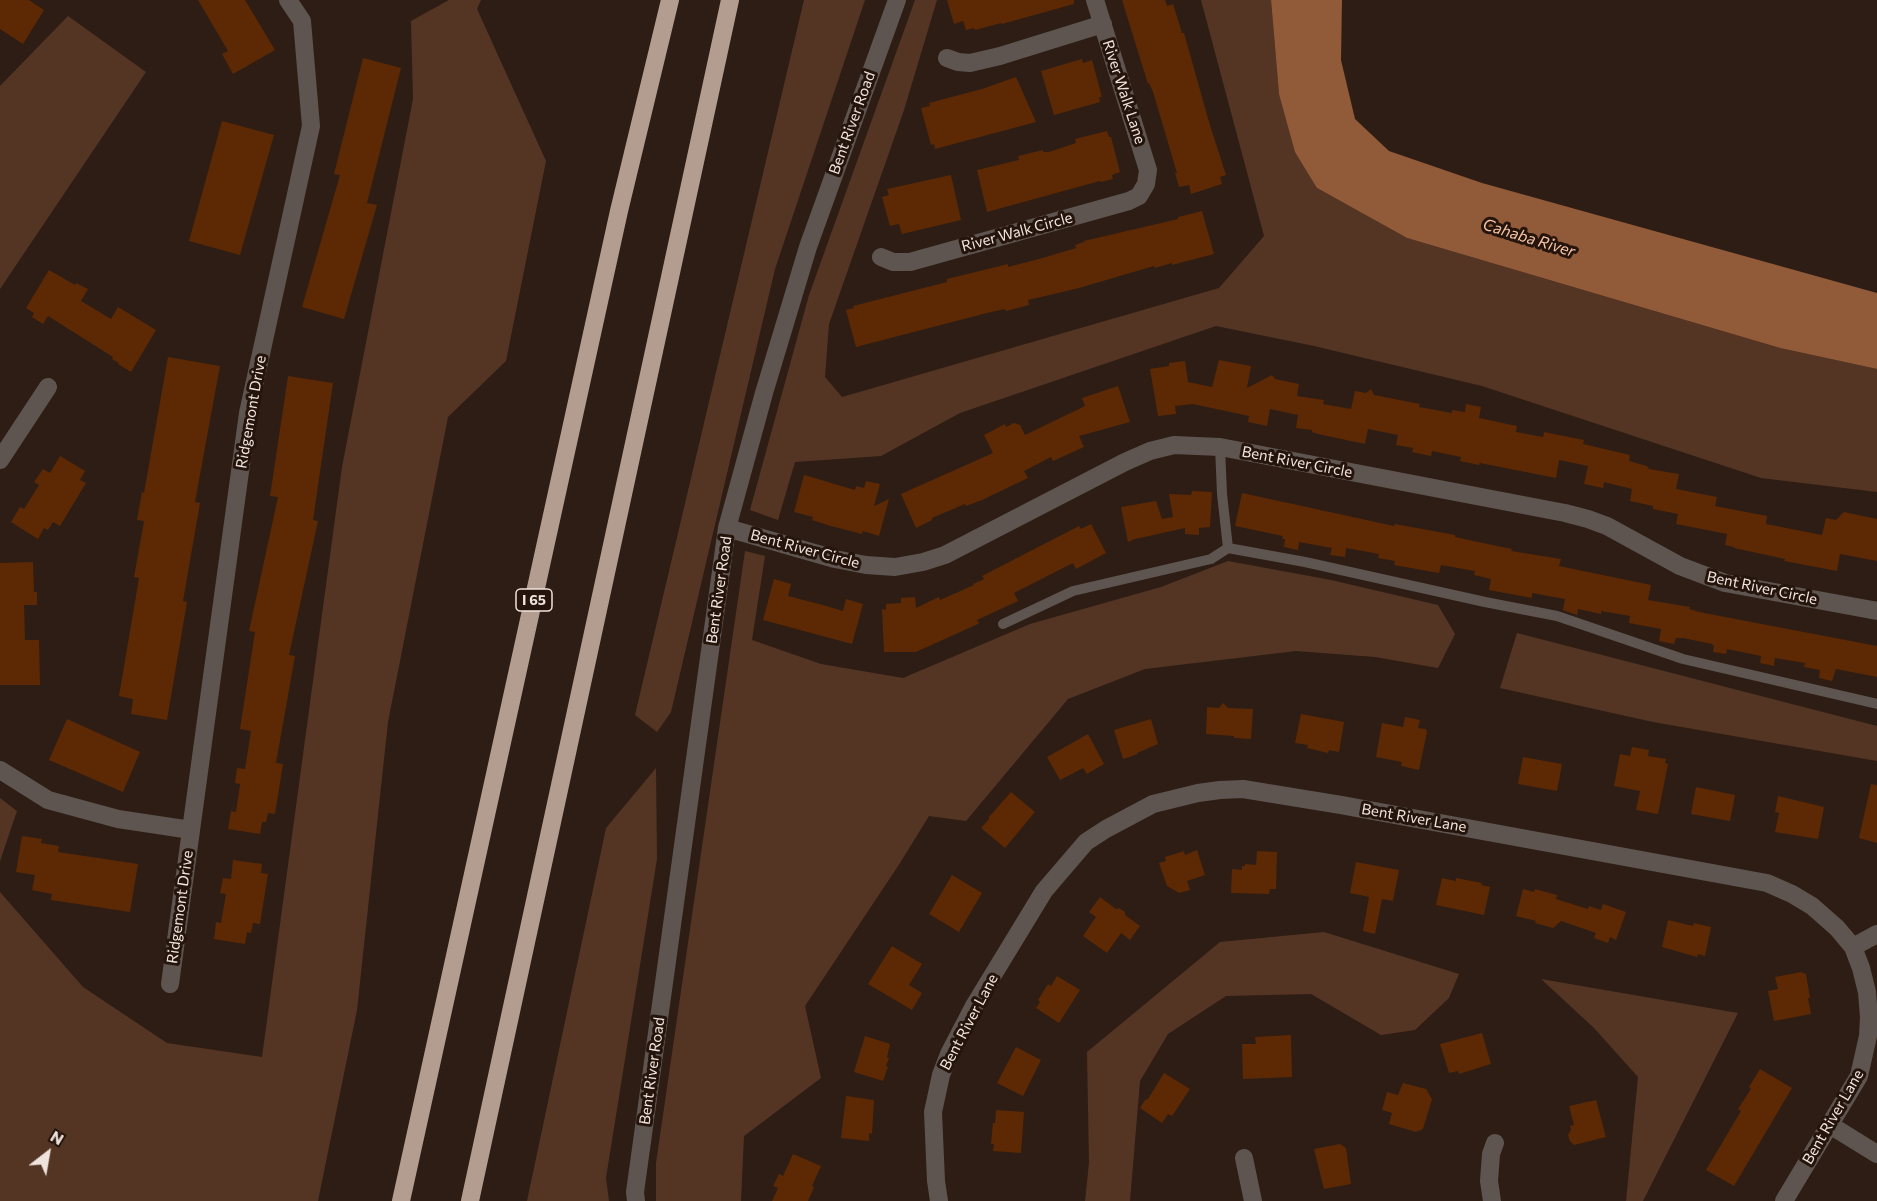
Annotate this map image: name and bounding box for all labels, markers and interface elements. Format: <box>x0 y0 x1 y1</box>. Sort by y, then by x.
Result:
street label: River Walk Lane <box>1099 38 1149 146</box>
street label: Bent River Road <box>825 69 879 177</box>
street label: River Walk Circle <box>959 209 1075 255</box>
water label: Cahaba River <box>1481 215 1577 261</box>
street label: Ridgemont Drive <box>232 354 270 470</box>
street label: Bent River Circle <box>1240 442 1354 482</box>
street label: Bent River Circle <box>748 526 862 572</box>
street label: Bent River Road <box>703 535 735 645</box>
street label: Bent River Circle <box>1705 568 1819 608</box>
road number: I 65 <box>516 589 552 611</box>
street label: Bent River Lane <box>1360 800 1468 836</box>
street label: Ridgemont Drive <box>163 849 197 965</box>
street label: Bent River Lane <box>936 971 1002 1073</box>
street label: Bent River Road <box>636 1016 668 1126</box>
street label: Bent River Lane <box>1799 1066 1867 1168</box>
north arrow <box>18 1123 78 1183</box>
text: N <box>47 1126 68 1148</box>

